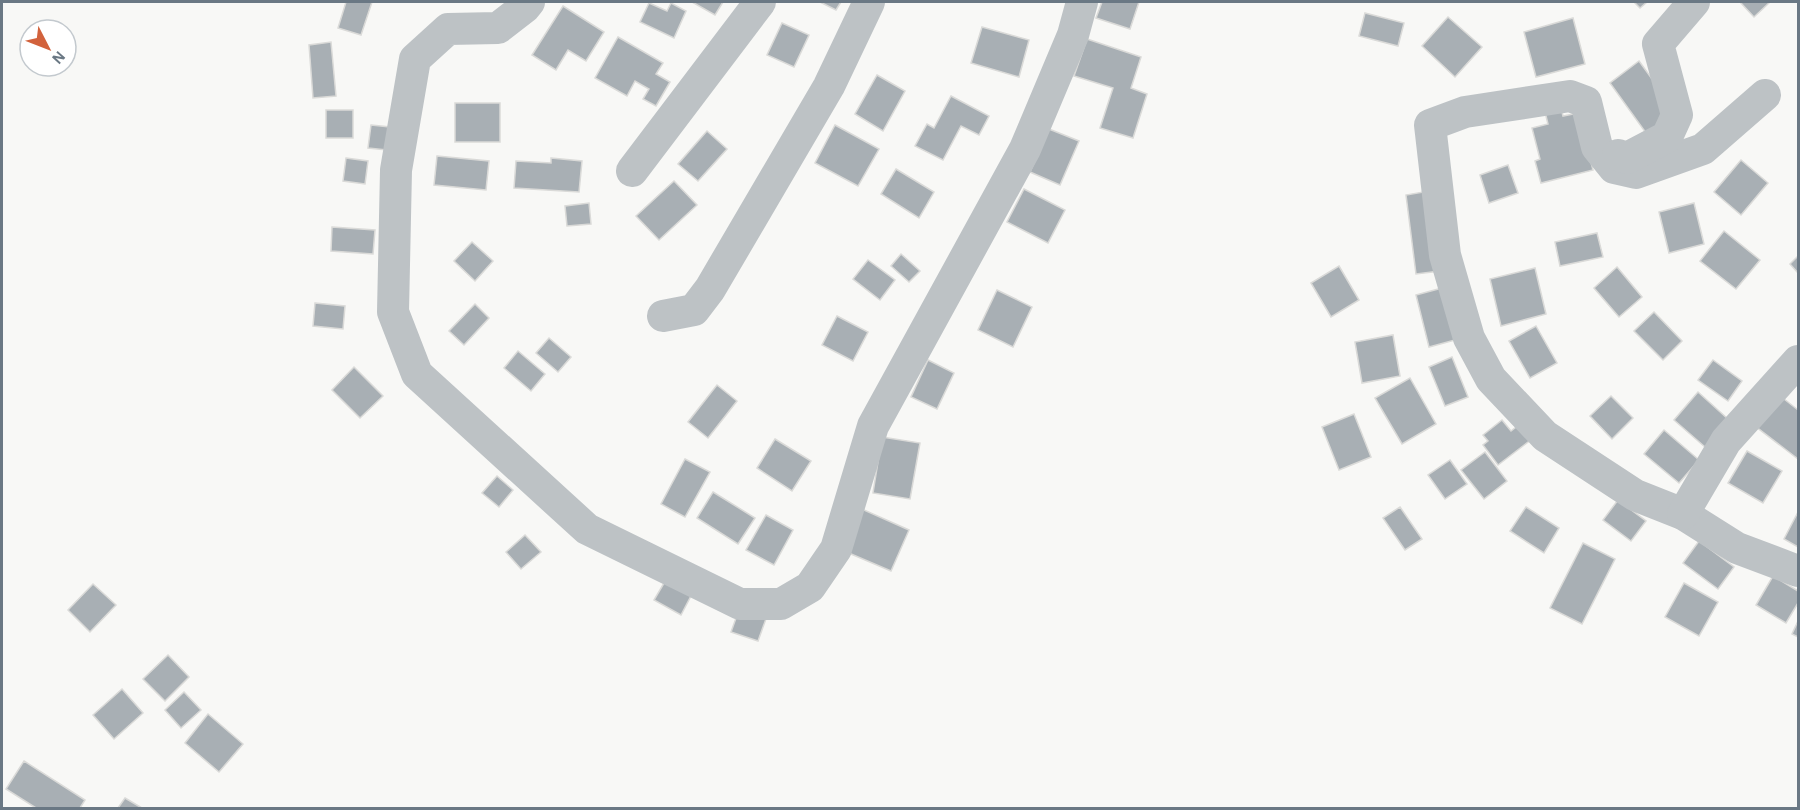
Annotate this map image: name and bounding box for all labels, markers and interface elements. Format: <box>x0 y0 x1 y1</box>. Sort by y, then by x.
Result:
north arrow <box>18 18 78 78</box>
text: N <box>49 48 68 67</box>

